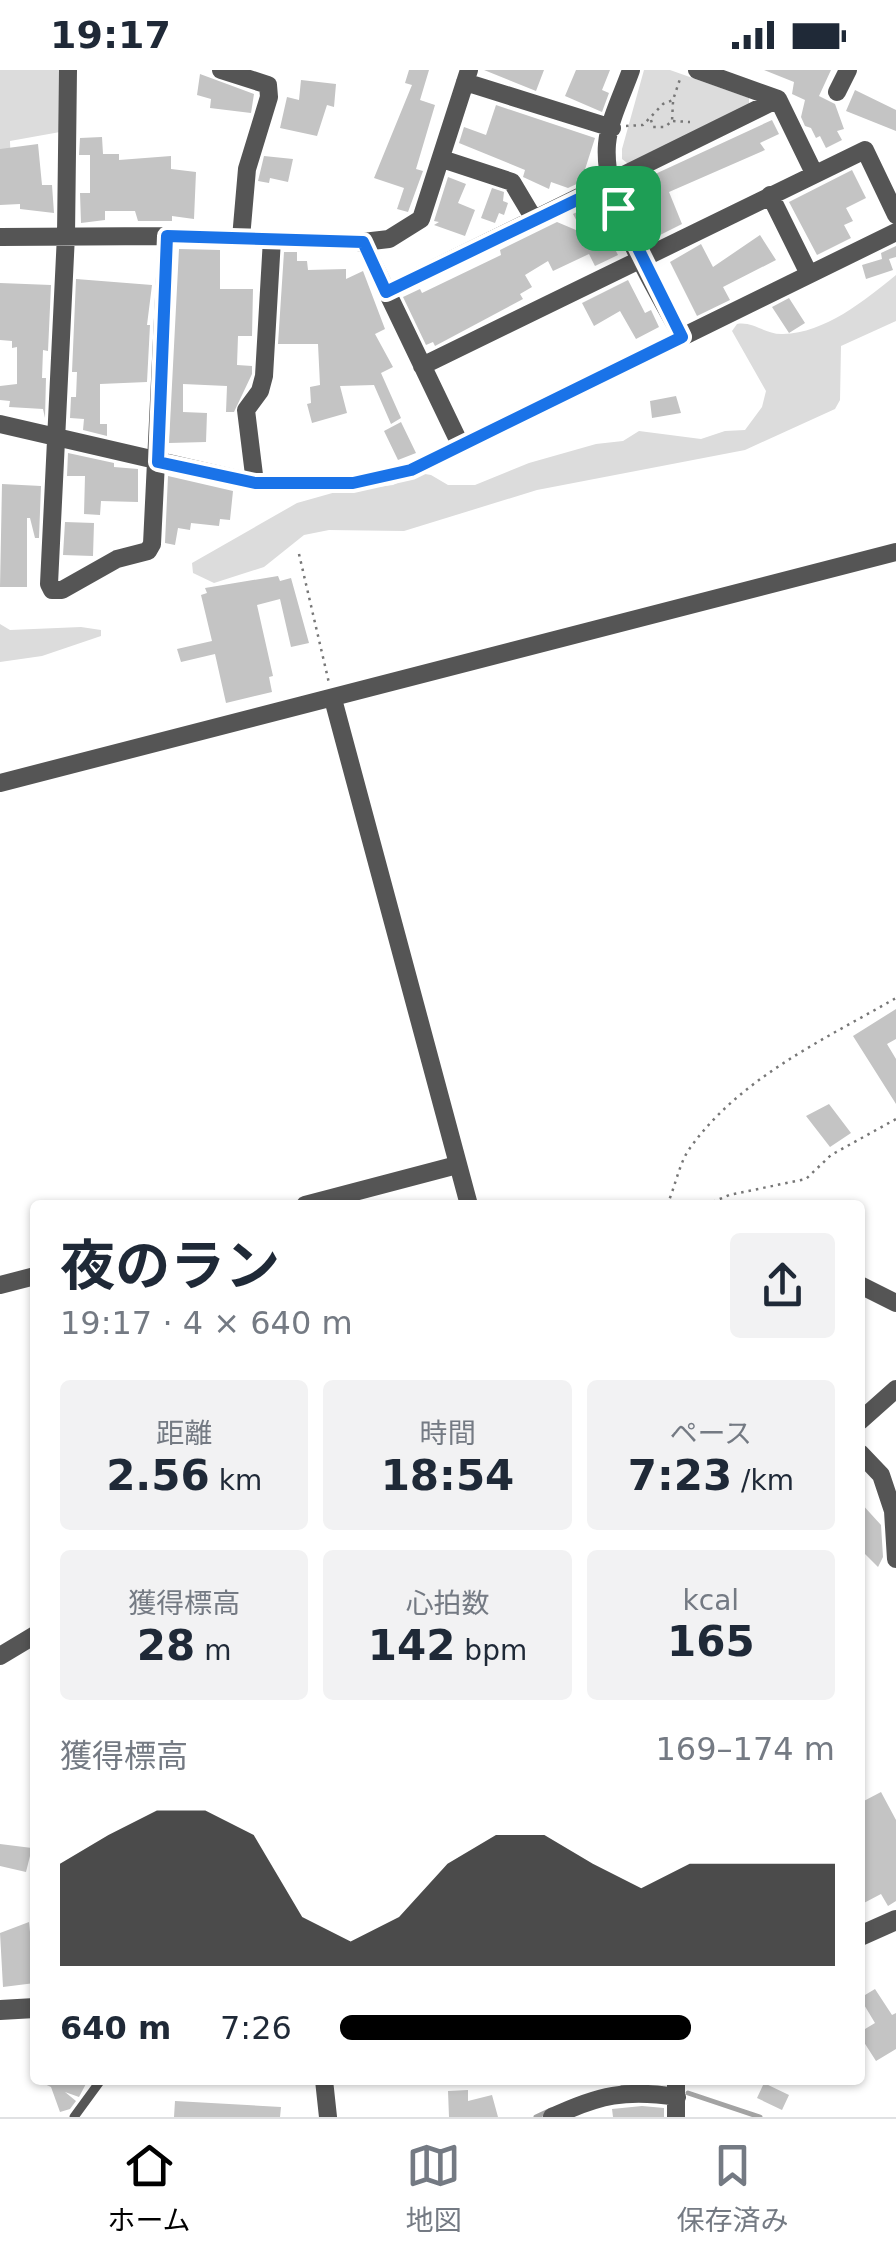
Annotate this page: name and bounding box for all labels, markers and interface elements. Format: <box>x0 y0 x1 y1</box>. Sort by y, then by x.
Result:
text: 19:17 <box>50 13 171 57</box>
pin <box>576 166 661 251</box>
icon: arrive <box>591 181 646 236</box>
button: share <box>730 1233 835 1338</box>
text: 夜のラン <box>60 1234 280 1298</box>
text: 19:17 · 4 × 640 m <box>60 1304 353 1342</box>
text: 距離 <box>156 1417 212 1450</box>
text: 時間 <box>419 1417 476 1450</box>
text: ペース <box>670 1417 752 1450</box>
text: 2.56 <box>106 1451 210 1500</box>
text: 18:54 <box>381 1451 514 1500</box>
text: 7:23 <box>628 1451 732 1500</box>
text: km <box>210 1464 262 1497</box>
text: /km <box>732 1464 794 1497</box>
text: kcal <box>683 1584 739 1617</box>
text: 獲得標高 <box>128 1587 240 1620</box>
text: 心拍数 <box>405 1587 490 1620</box>
text: 165 <box>667 1617 755 1666</box>
text: 28 <box>137 1621 195 1670</box>
text: 142 <box>368 1621 455 1670</box>
text: m <box>195 1634 231 1667</box>
text: bpm <box>455 1634 527 1667</box>
text: 169–174 m <box>656 1730 835 1768</box>
text: 獲得標高 <box>60 1737 188 1775</box>
text: 640 m <box>60 2009 171 2047</box>
text: 7:26 <box>220 2009 292 2047</box>
tab: ホーム <box>107 2138 191 2238</box>
tab: 地図 <box>406 2138 462 2238</box>
tab: 保存済み <box>676 2138 789 2238</box>

